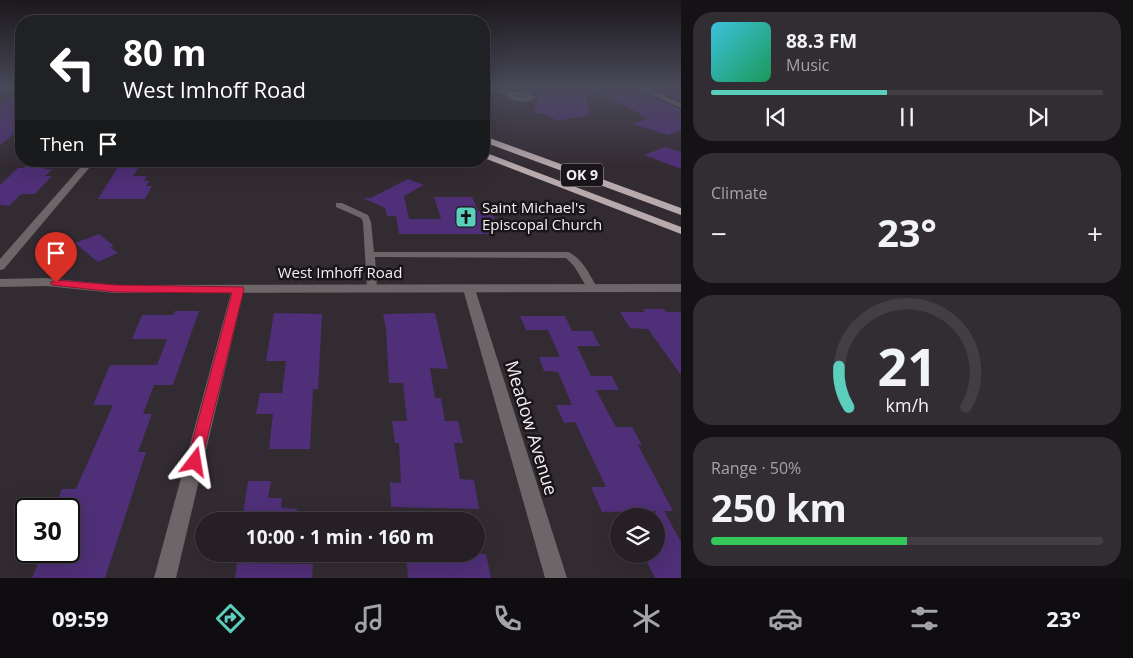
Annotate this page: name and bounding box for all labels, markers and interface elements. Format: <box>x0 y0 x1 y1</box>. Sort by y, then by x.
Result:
text: 88.3 FM <box>786 28 857 54</box>
text: 80 m <box>123 29 206 76</box>
icon: left <box>40 35 105 100</box>
text: Music <box>786 54 830 76</box>
text: West Imhoff Road <box>123 74 306 104</box>
icon: previous <box>762 103 790 131</box>
icon: pause <box>893 103 921 131</box>
icon: next <box>1024 103 1052 131</box>
icon: arrive <box>94 130 122 158</box>
text: Then <box>40 131 84 157</box>
road number: OK 9 <box>561 164 603 186</box>
text: Climate <box>711 182 768 204</box>
place label: Saint Michael's Episcopal Church <box>482 197 602 234</box>
church icon: Saint Michael's Episcopal Church <box>454 205 478 229</box>
text: 23° <box>877 206 937 258</box>
text: − <box>711 214 727 252</box>
text: + <box>1087 214 1103 252</box>
pin <box>35 232 77 283</box>
icon: arrive <box>42 239 70 267</box>
street label: West Imhoff Road <box>278 262 402 282</box>
text: 21 <box>877 330 937 401</box>
street label: Meadow Avenue <box>500 358 564 498</box>
text: km/h <box>885 393 929 417</box>
position arrow <box>168 435 220 487</box>
text: Range · 50% <box>711 457 801 479</box>
text: 250 km <box>711 481 847 533</box>
speed limit sign: 30 <box>15 498 80 563</box>
map controls <box>610 508 665 563</box>
button: layers <box>610 508 665 563</box>
text: 10:00 · 1 min · 160 m <box>246 524 434 550</box>
icon: directions <box>213 601 248 636</box>
icon: music <box>352 601 387 636</box>
icon: phone <box>490 601 525 636</box>
icon: climate <box>629 601 664 636</box>
icon: car <box>768 601 803 636</box>
icon: filters <box>907 601 942 636</box>
text: 09:59 <box>52 603 109 633</box>
text: 23° <box>1046 603 1081 633</box>

